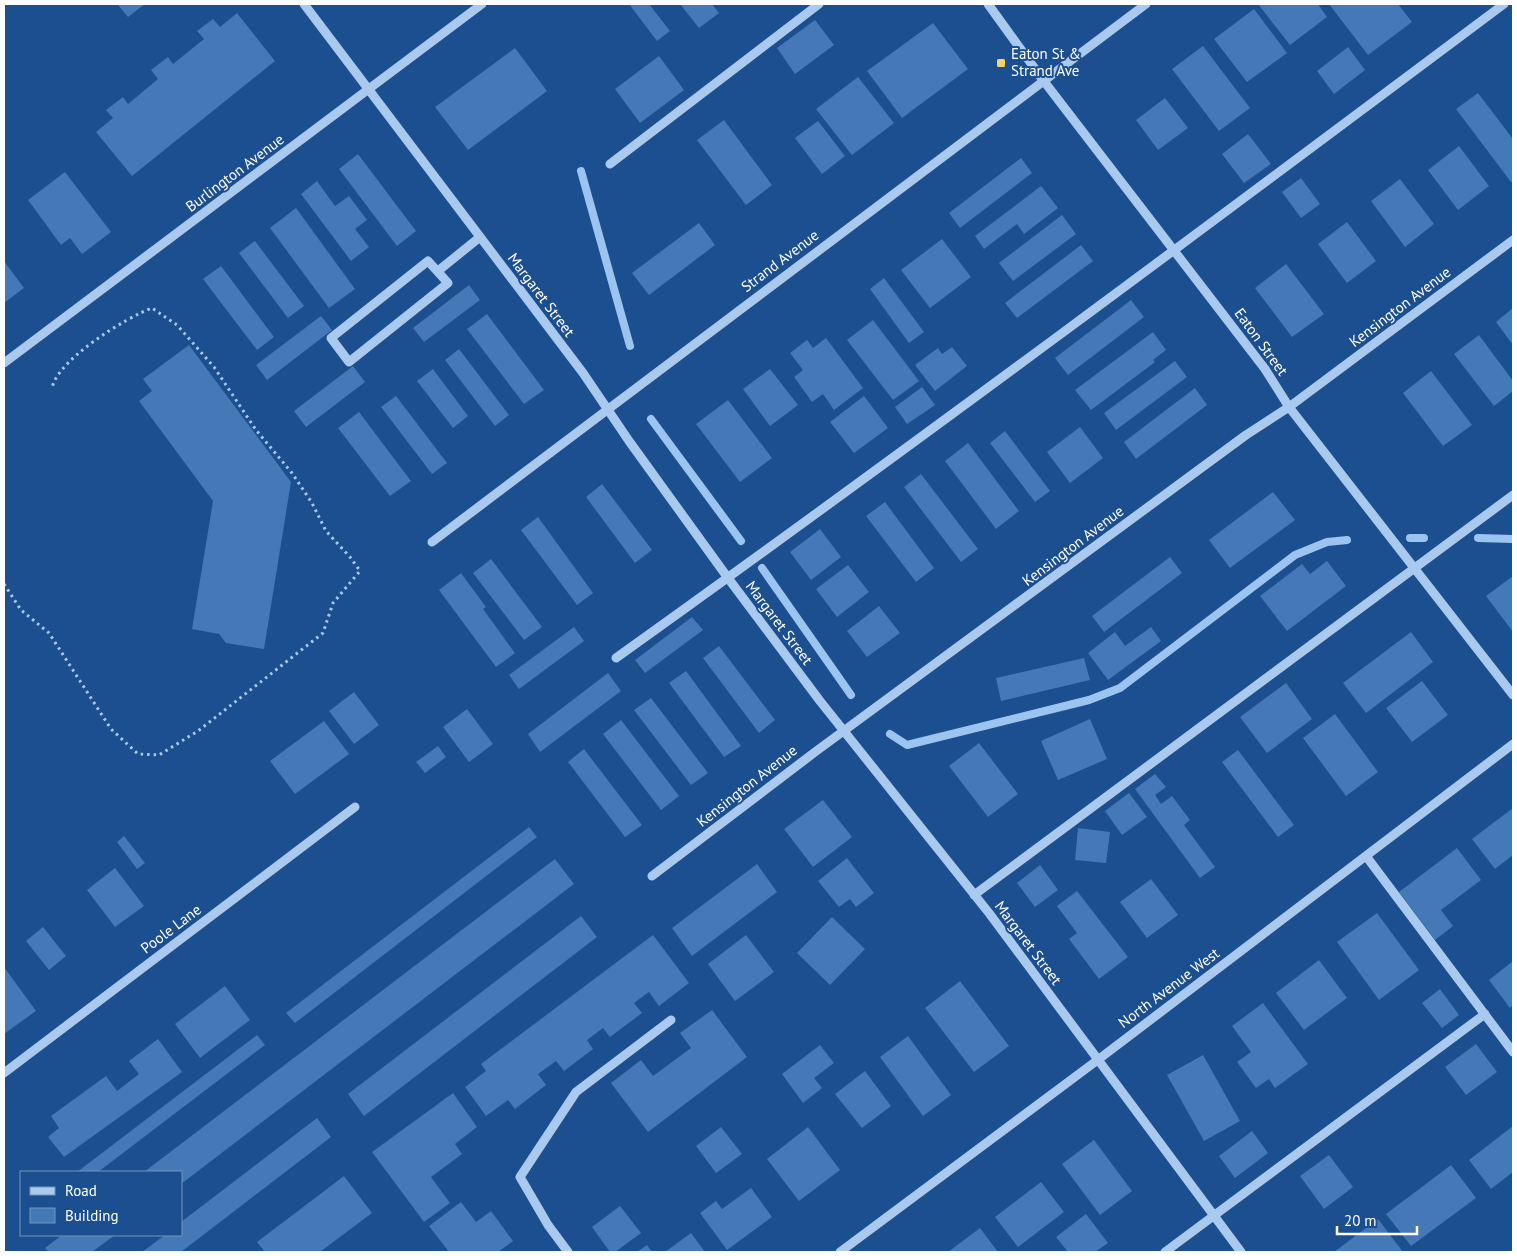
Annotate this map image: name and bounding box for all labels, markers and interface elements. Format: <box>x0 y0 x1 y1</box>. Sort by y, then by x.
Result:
place label: Eaton St & Strand Ave <box>1011 44 1081 80</box>
marker: Eaton St & Strand Ave <box>995 57 1007 69</box>
street label: Burlington Avenue <box>182 129 288 216</box>
street label: Strand Avenue <box>737 225 822 296</box>
street label: Margaret Street <box>504 249 579 340</box>
street label: Kensington Avenue <box>1345 262 1454 351</box>
street label: Eaton Street <box>1231 304 1292 379</box>
street label: Kensington Avenue <box>1018 501 1127 590</box>
street label: Margaret Street <box>742 577 817 668</box>
street label: Kensington Avenue <box>693 740 801 831</box>
street label: Margaret Street <box>991 897 1066 988</box>
street label: Poole Lane <box>137 900 205 957</box>
street label: North Avenue West <box>1114 943 1223 1032</box>
legend <box>20 1171 182 1236</box>
text: Road <box>65 1181 97 1200</box>
scale bar <box>1337 1204 1417 1236</box>
text: Building <box>65 1206 119 1225</box>
text: 20 m <box>1344 1211 1377 1230</box>

